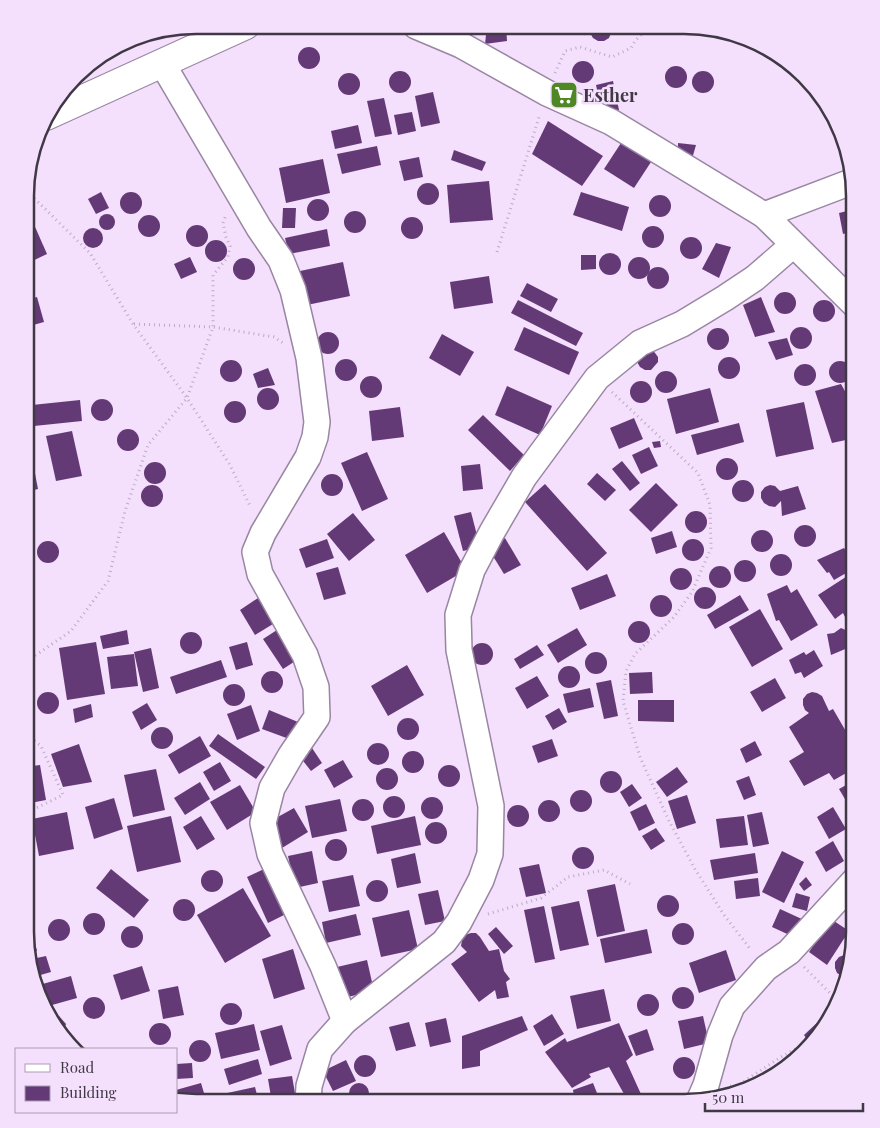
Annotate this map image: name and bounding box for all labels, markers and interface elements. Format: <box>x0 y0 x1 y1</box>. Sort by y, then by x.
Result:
supermarket icon: Esther <box>549 80 579 110</box>
place label: Esther <box>583 83 638 107</box>
legend <box>15 1048 178 1113</box>
text: Road <box>60 1057 94 1077</box>
scale bar <box>705 1080 862 1112</box>
text: Building <box>60 1082 117 1102</box>
text: 50 m <box>712 1087 745 1107</box>

